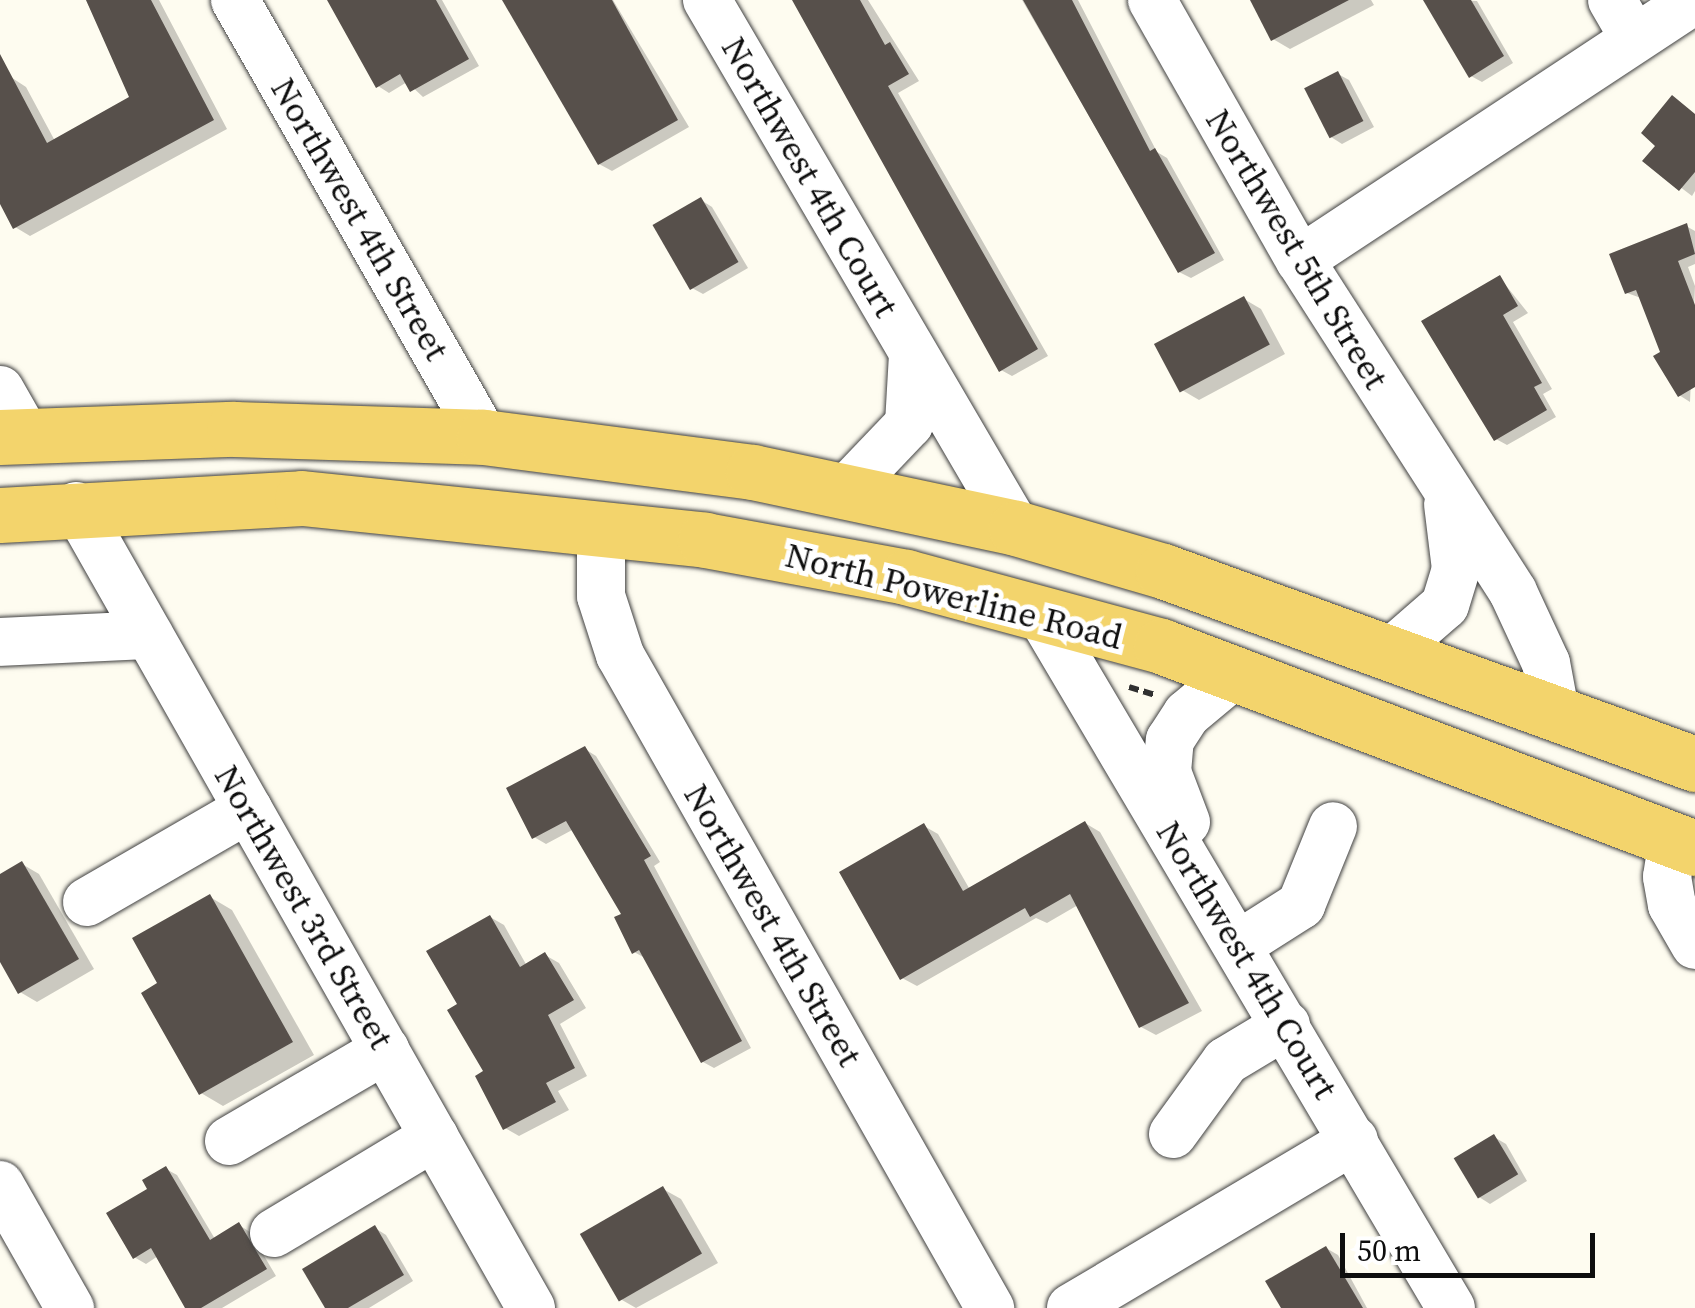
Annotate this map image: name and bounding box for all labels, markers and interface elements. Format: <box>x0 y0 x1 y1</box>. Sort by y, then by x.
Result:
street label: Northwest 4th Court <box>713 30 907 324</box>
street label: Northwest 4th Street <box>262 71 458 367</box>
street label: Northwest 5th Street <box>1197 102 1397 396</box>
street label: North Powerline Road <box>781 534 1127 658</box>
street label: Northwest 3rd Street <box>206 758 402 1056</box>
street label: Northwest 4th Street <box>675 777 871 1073</box>
street label: Northwest 4th Court <box>1148 814 1346 1106</box>
scale bar <box>1345 1213 1600 1275</box>
text: 50 m <box>1357 1230 1421 1271</box>

